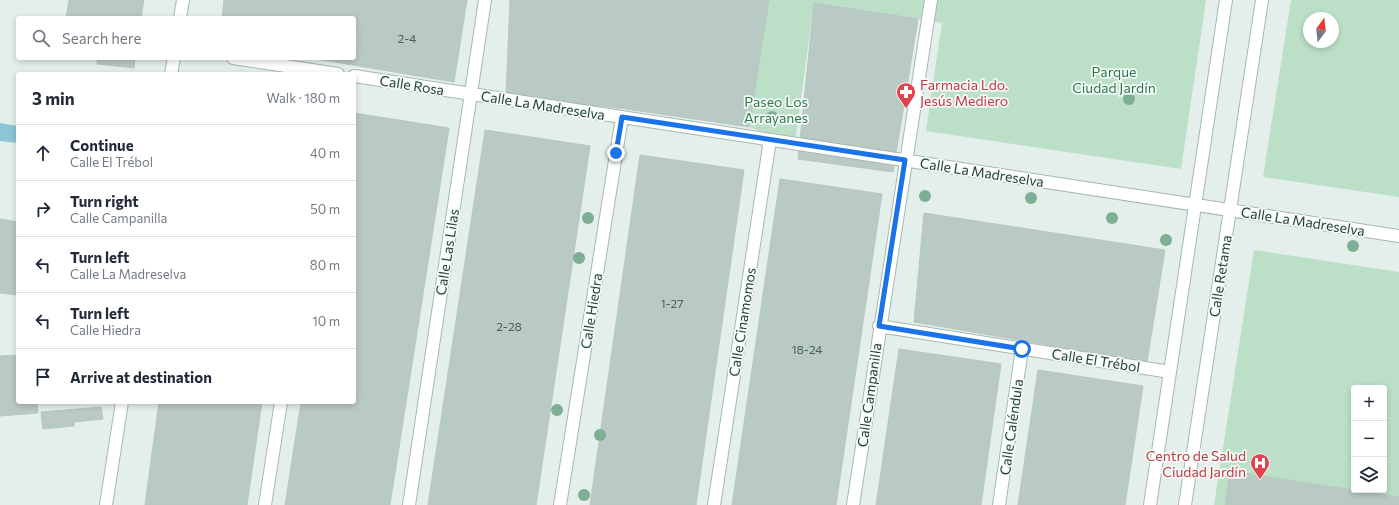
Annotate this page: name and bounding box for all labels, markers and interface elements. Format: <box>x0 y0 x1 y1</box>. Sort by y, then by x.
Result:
north arrow <box>1303 12 1339 48</box>
search box <box>16 16 356 60</box>
icon: search <box>30 27 52 49</box>
text: Search here <box>62 29 141 47</box>
house number: 2-4 <box>398 31 416 45</box>
park label: Parque Ciudad Jardín <box>1072 63 1156 96</box>
street label: Calle Rosa <box>379 72 445 98</box>
place label: Farmacia Ldo. Jesús Mediero <box>920 76 1008 109</box>
pharmacy icon: Farmacia Ldo. Jesús Mediero <box>895 81 917 109</box>
street label: Calle La Madreselva <box>480 87 606 123</box>
text: 3 min <box>32 88 75 109</box>
text: Walk · 180 m <box>266 90 340 106</box>
park label: Paseo Los Arrayanes <box>744 93 808 126</box>
text: Continue <box>70 136 134 154</box>
icon: ahead <box>32 142 54 164</box>
route end <box>607 144 625 162</box>
text: 40 m <box>310 145 340 161</box>
text: Calle El Trébol <box>70 154 153 170</box>
street label: Calle La Madreselva <box>919 154 1045 190</box>
text: Turn right <box>70 192 139 210</box>
icon: right <box>32 198 54 220</box>
text: 50 m <box>310 201 340 217</box>
street label: Calle La Madreselva <box>1240 203 1366 239</box>
street label: Calle Las Lilas <box>432 208 462 296</box>
text: Calle Campanilla <box>70 210 167 226</box>
street label: Calle Retama <box>1205 234 1235 318</box>
text: Turn left <box>70 248 129 266</box>
icon: left <box>32 254 54 276</box>
text: 80 m <box>310 257 340 273</box>
text: Calle La Madreselva <box>70 266 186 282</box>
street label: Calle Cinamomos <box>725 266 759 378</box>
street label: Calle Hiedra <box>577 272 605 350</box>
house number: 1-27 <box>660 296 684 310</box>
text: Turn left <box>70 304 129 322</box>
icon: left <box>32 310 54 332</box>
text: 10 m <box>312 313 340 329</box>
house number: 2-28 <box>496 319 522 333</box>
text: Calle Hiedra <box>70 322 141 338</box>
route start <box>1013 340 1031 358</box>
house number: 18-24 <box>791 342 823 356</box>
street label: Calle Campanilla <box>853 342 885 448</box>
street label: Calle El Trébol <box>1051 345 1141 375</box>
icon: arrive <box>32 366 54 388</box>
text: Arrive at destination <box>70 368 212 386</box>
street label: Calle Caléndula <box>996 378 1026 476</box>
map controls <box>1351 385 1387 493</box>
button: + <box>1351 385 1387 421</box>
button: − <box>1351 421 1387 457</box>
place label: Centro de Salud Ciudad Jardín <box>1146 447 1246 480</box>
hospital icon: Centro de Salud Ciudad Jardín <box>1249 452 1271 480</box>
button: layers <box>1351 457 1387 493</box>

